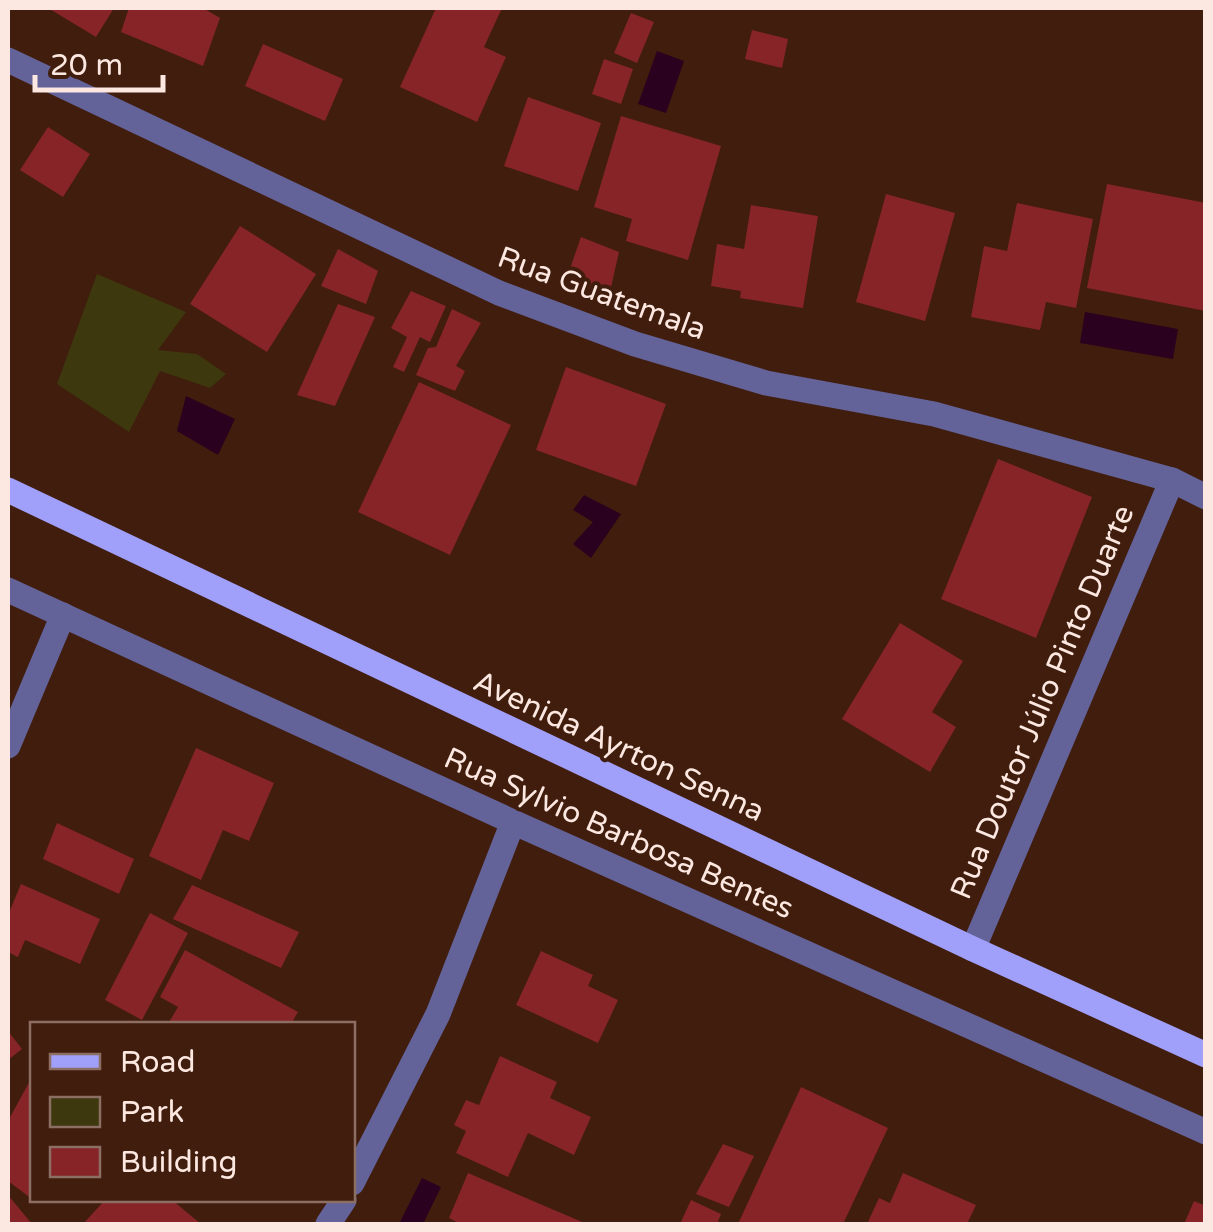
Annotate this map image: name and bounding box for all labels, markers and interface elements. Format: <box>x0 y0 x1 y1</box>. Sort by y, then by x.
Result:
scale bar <box>35 30 162 92</box>
text: 20 m <box>50 47 123 84</box>
street label: Rua Guatemala <box>493 239 711 348</box>
street label: Rua Doutor Júlio Pinto Duarte <box>942 500 1142 905</box>
street label: Avenida Ayrton Senna <box>467 663 770 830</box>
street label: Rua Sylvio Barbosa Bentes <box>438 740 799 927</box>
legend <box>30 1022 355 1202</box>
text: Road <box>120 1044 195 1081</box>
text: Park <box>120 1094 184 1131</box>
text: Building <box>120 1144 237 1181</box>

